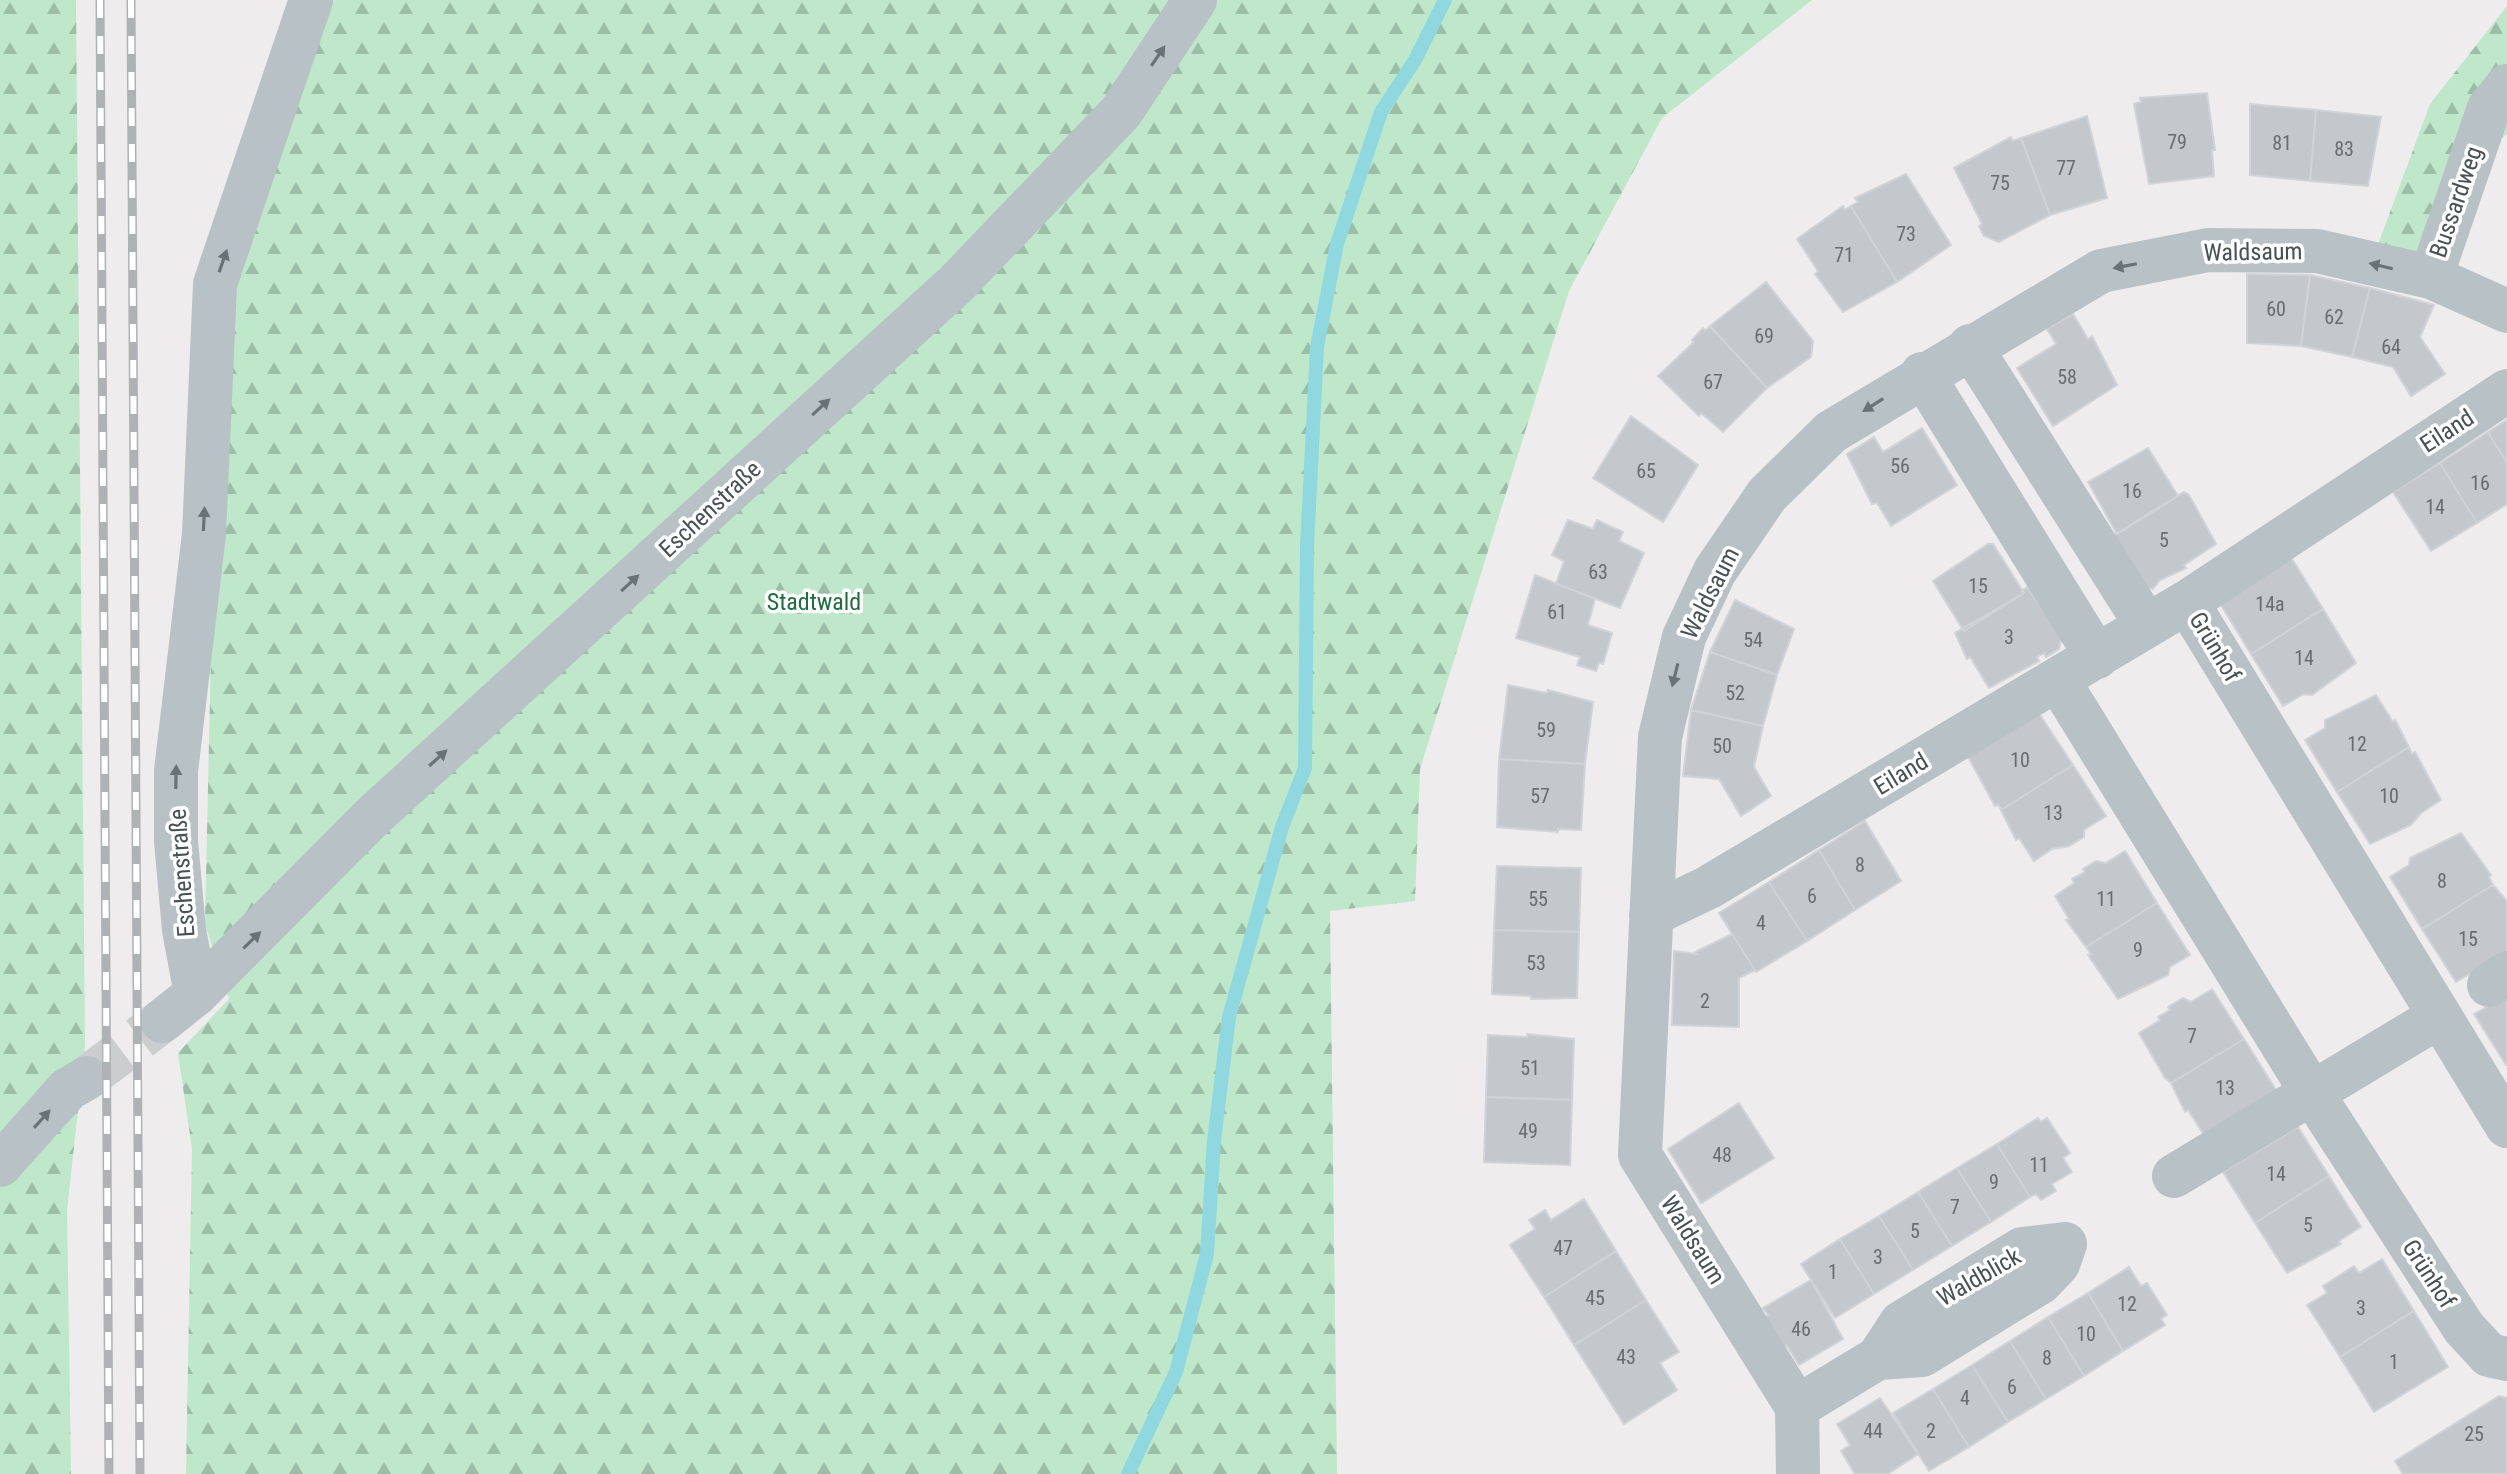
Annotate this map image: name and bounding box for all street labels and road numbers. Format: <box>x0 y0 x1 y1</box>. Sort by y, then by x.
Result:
street label: Bussardweg <box>2424 143 2488 261</box>
street label: Waldsaum <box>2203 237 2303 267</box>
street label: Eiland <box>2415 403 2479 459</box>
street label: Eschenstraße <box>653 455 767 563</box>
street label: Waldsaum <box>1675 543 1745 643</box>
street label: Grünhof <box>2183 607 2247 687</box>
street label: Eiland <box>1869 747 1933 801</box>
street label: Eschenstraße <box>164 808 200 938</box>
street label: Waldsaum <box>1655 1191 1731 1289</box>
street label: Grünhof <box>2397 1235 2462 1314</box>
street label: Waldblick <box>1932 1242 2026 1312</box>

